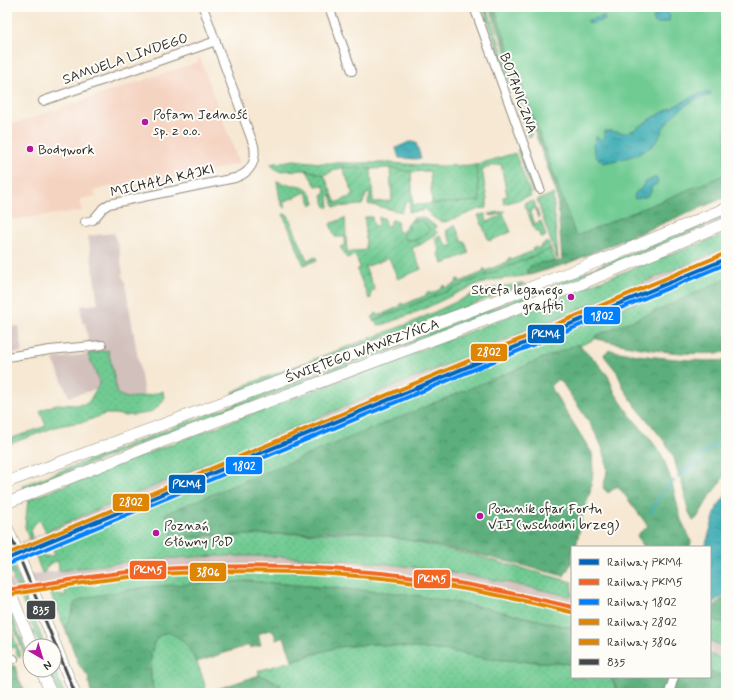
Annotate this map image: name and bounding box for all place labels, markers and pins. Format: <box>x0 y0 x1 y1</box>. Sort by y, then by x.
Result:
place label: Pofam Jedność sp. z o.o. <box>153 106 248 140</box>
marker: Pofam Jedność sp. z o.o. <box>140 117 150 127</box>
place label: Bodywork <box>38 141 95 159</box>
marker: Bodywork <box>25 144 35 154</box>
place label: Strefa leganego graffiti <box>471 281 563 315</box>
marker: Strefa leganego graffiti <box>566 292 576 302</box>
place label: Pomnik ofiar Fortu VII (wschodni brzeg) <box>488 500 619 535</box>
marker: Pomnik ofiar Fortu VII (wschodni brzeg) <box>475 511 485 521</box>
place label: Poznań Główny PoD <box>164 517 233 551</box>
marker: Poznań Główny PoD <box>151 528 161 538</box>

